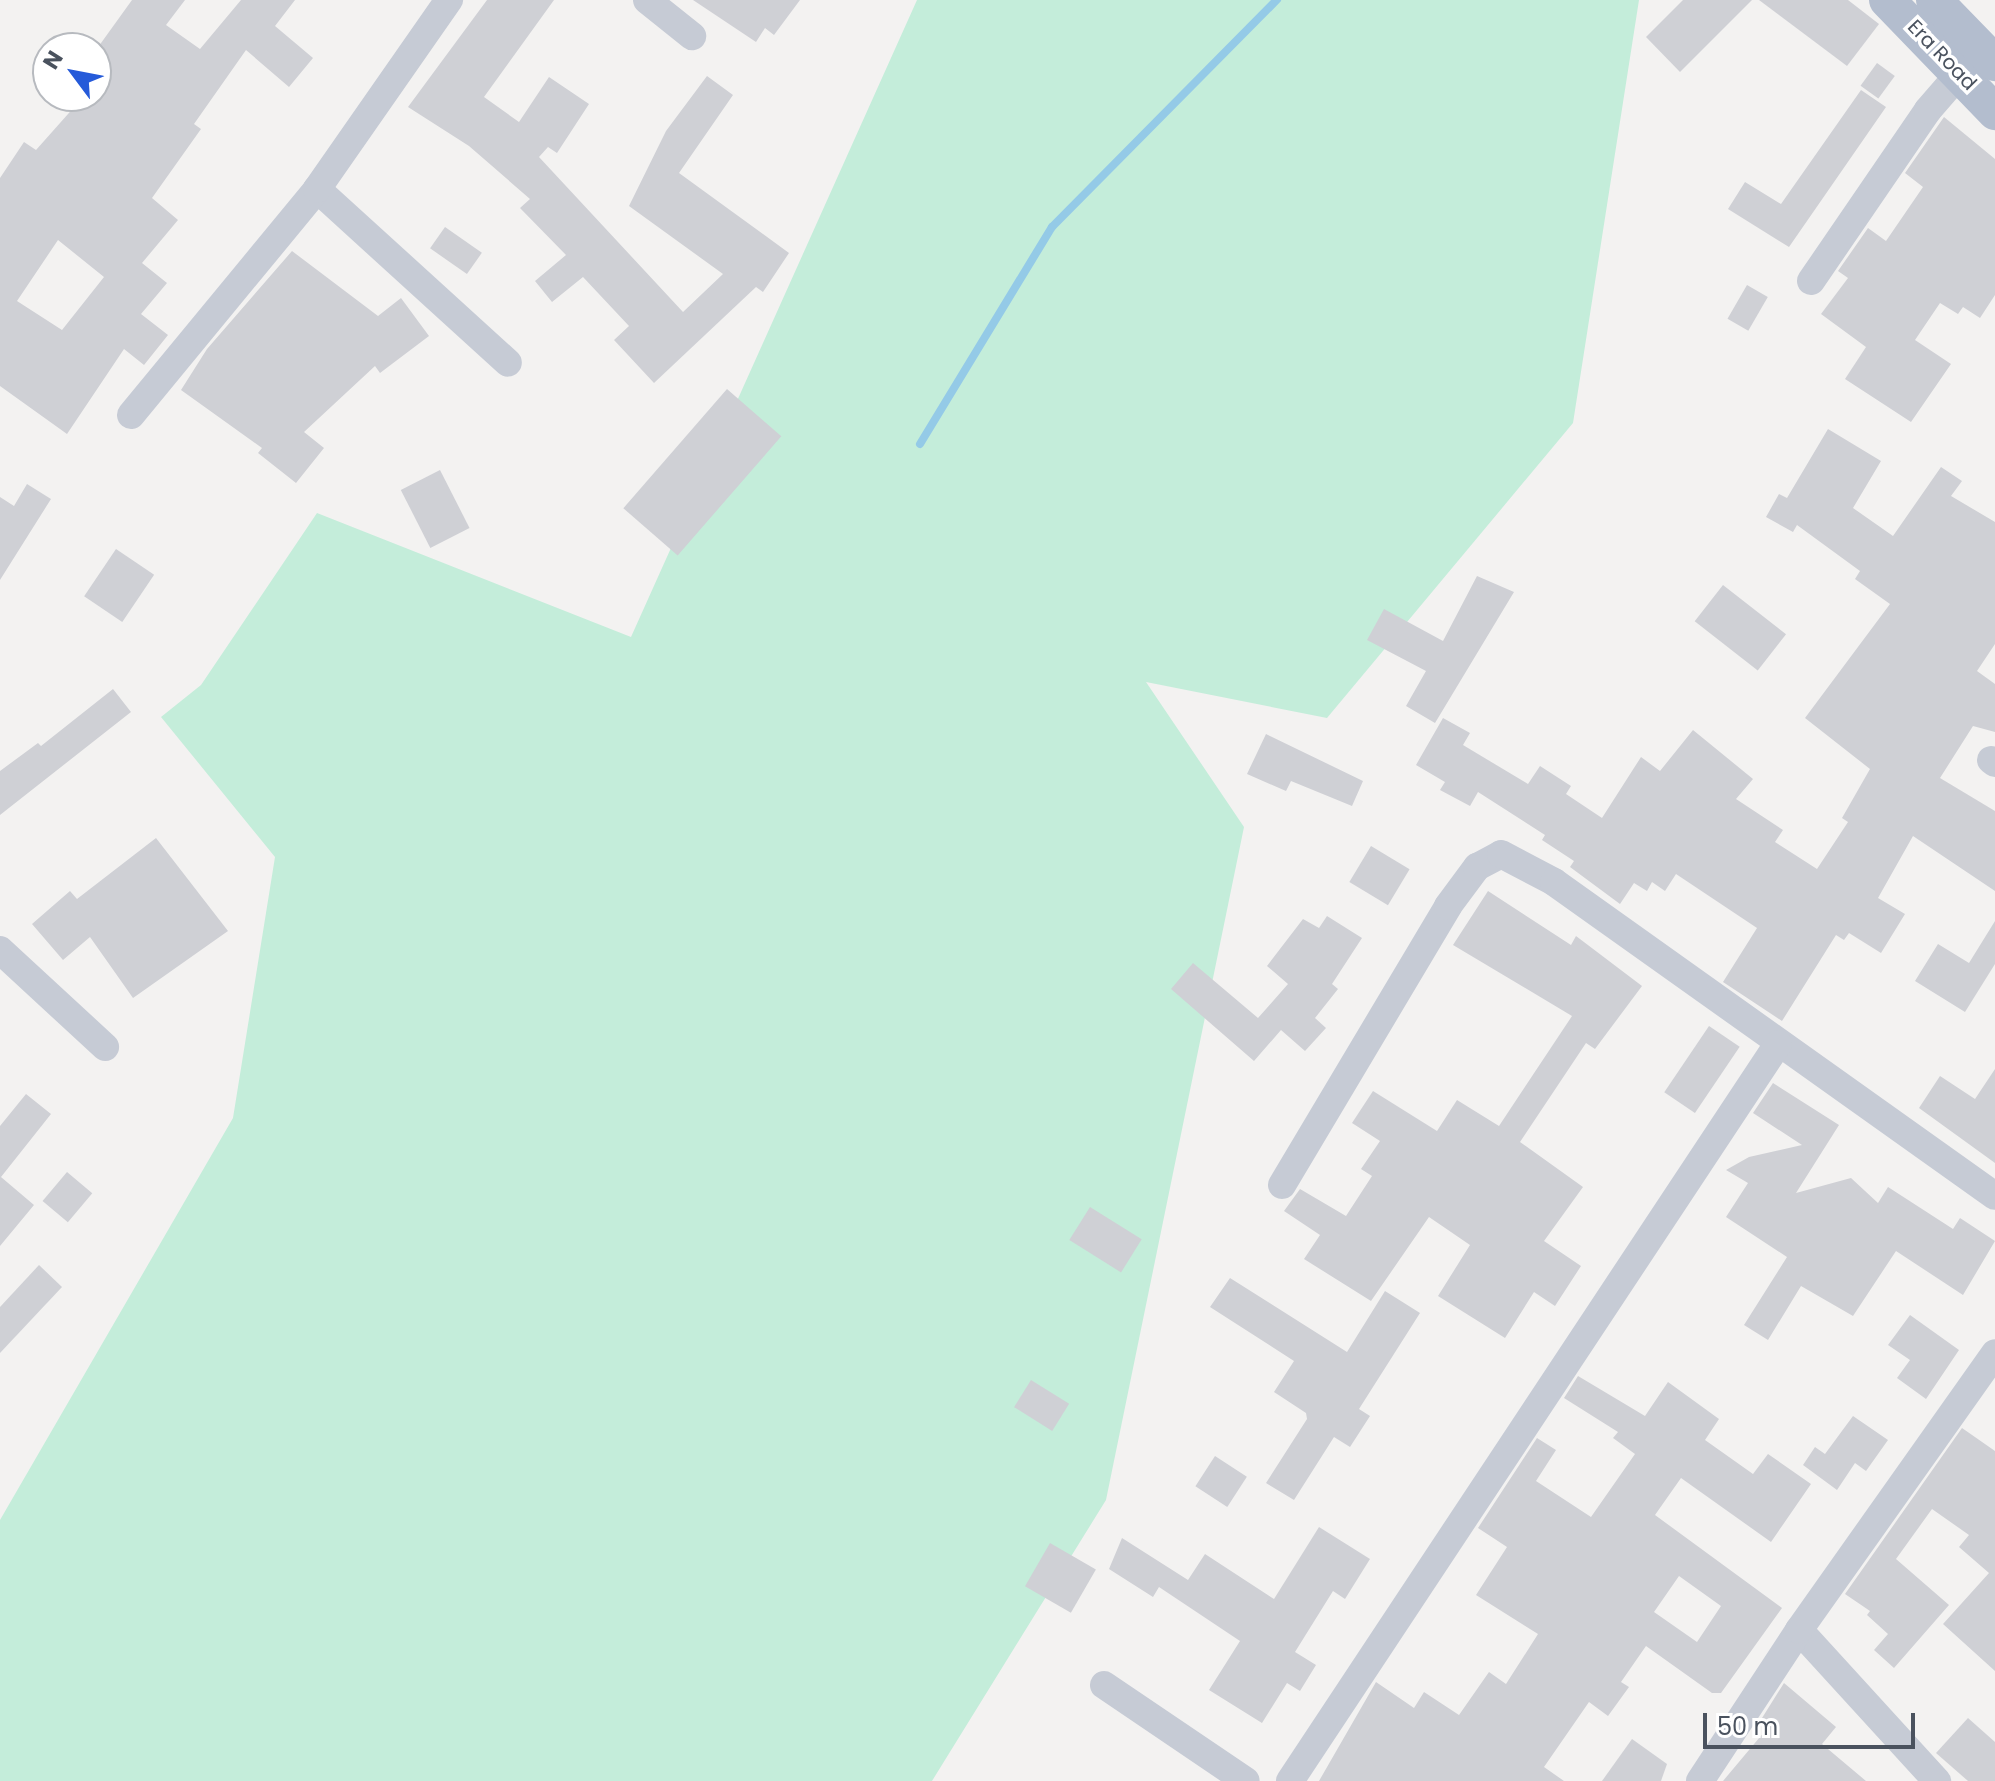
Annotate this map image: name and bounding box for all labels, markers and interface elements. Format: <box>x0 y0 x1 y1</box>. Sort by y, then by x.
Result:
street label: Era Road <box>1903 15 1981 95</box>
north arrow <box>32 32 112 112</box>
text: N <box>35 45 70 75</box>
scale bar <box>1707 1697 1919 1747</box>
text: 50 m <box>1717 1710 1778 1743</box>

